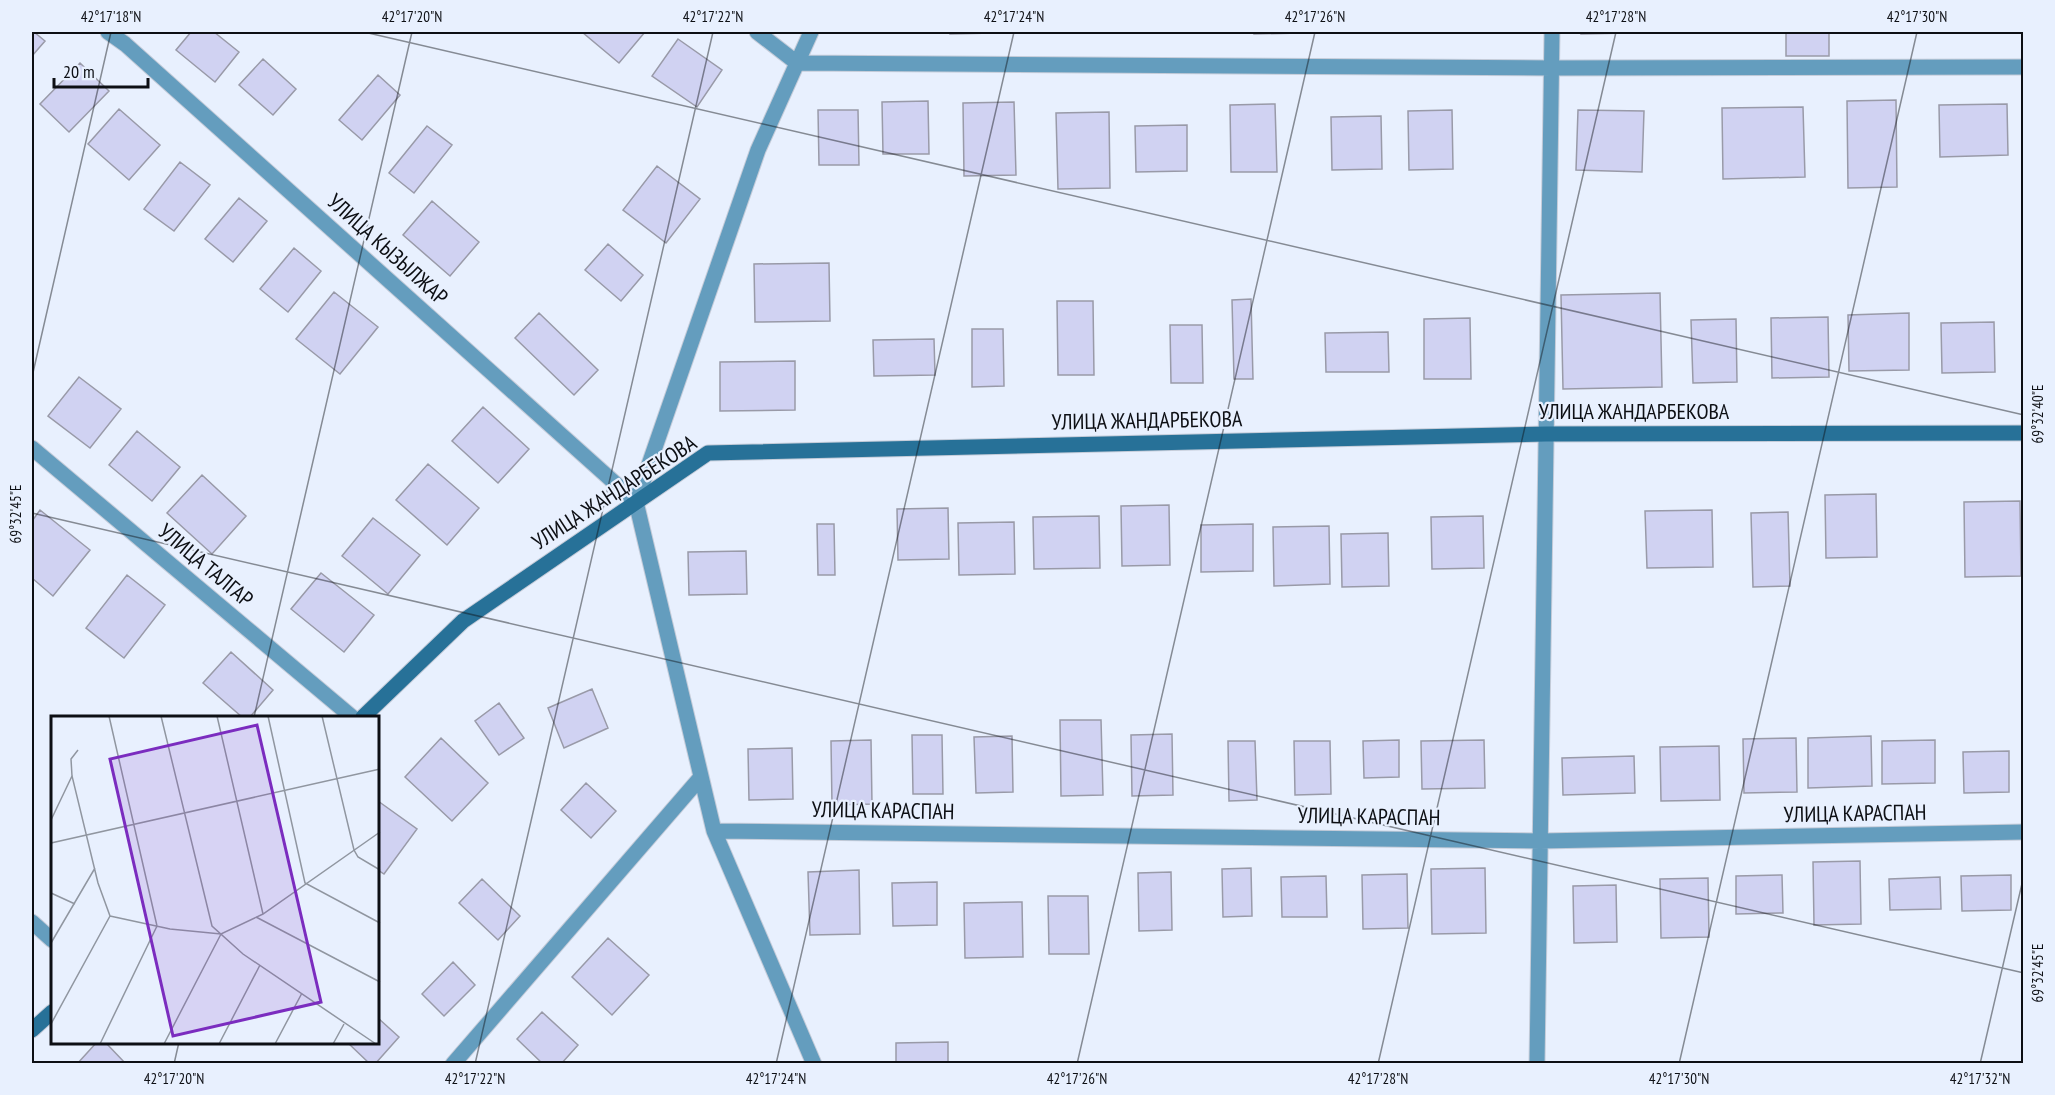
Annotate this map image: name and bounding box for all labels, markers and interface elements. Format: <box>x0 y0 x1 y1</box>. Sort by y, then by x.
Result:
text: 42°17'18"N <box>81 7 141 26</box>
text: 42°17'20"N <box>382 7 442 26</box>
text: 42°17'22"N <box>683 7 743 26</box>
text: 42°17'24"N <box>984 7 1044 26</box>
text: 42°17'26"N <box>1285 7 1345 26</box>
text: 42°17'28"N <box>1586 7 1646 26</box>
text: 42°17'30"N <box>1887 7 1947 26</box>
scale bar <box>54 51 148 89</box>
text: 20 m <box>63 60 95 83</box>
street label: УЛИЦА КЫЗЫЛЖАР <box>322 188 454 311</box>
text: 69°32'40"E <box>2028 384 2047 444</box>
street label: УЛИЦА ЖАНДАРБЕКОВА <box>1539 397 1730 425</box>
street label: УЛИЦА ЖАНДАРБЕКОВА <box>1051 404 1243 436</box>
street label: УЛИЦА ЖАНДАРБЕКОВА <box>526 428 702 556</box>
text: 69°32'45"E <box>6 484 25 544</box>
street label: УЛИЦА ТАЛГАР <box>153 517 259 613</box>
inset map <box>51 716 380 1044</box>
street label: УЛИЦА КАРАСПАН <box>811 795 955 825</box>
street label: УЛИЦА КАРАСПАН <box>1783 798 1927 828</box>
street label: УЛИЦА КАРАСПАН <box>1297 801 1441 831</box>
text: 69°32'45"E <box>2028 943 2047 1003</box>
text: 42°17'20"N <box>144 1069 204 1088</box>
text: 42°17'22"N <box>445 1069 505 1088</box>
text: 42°17'24"N <box>746 1069 806 1088</box>
text: 42°17'26"N <box>1047 1069 1107 1088</box>
text: 42°17'28"N <box>1348 1069 1408 1088</box>
text: 42°17'30"N <box>1649 1069 1709 1088</box>
text: 42°17'32"N <box>1950 1069 2010 1088</box>

